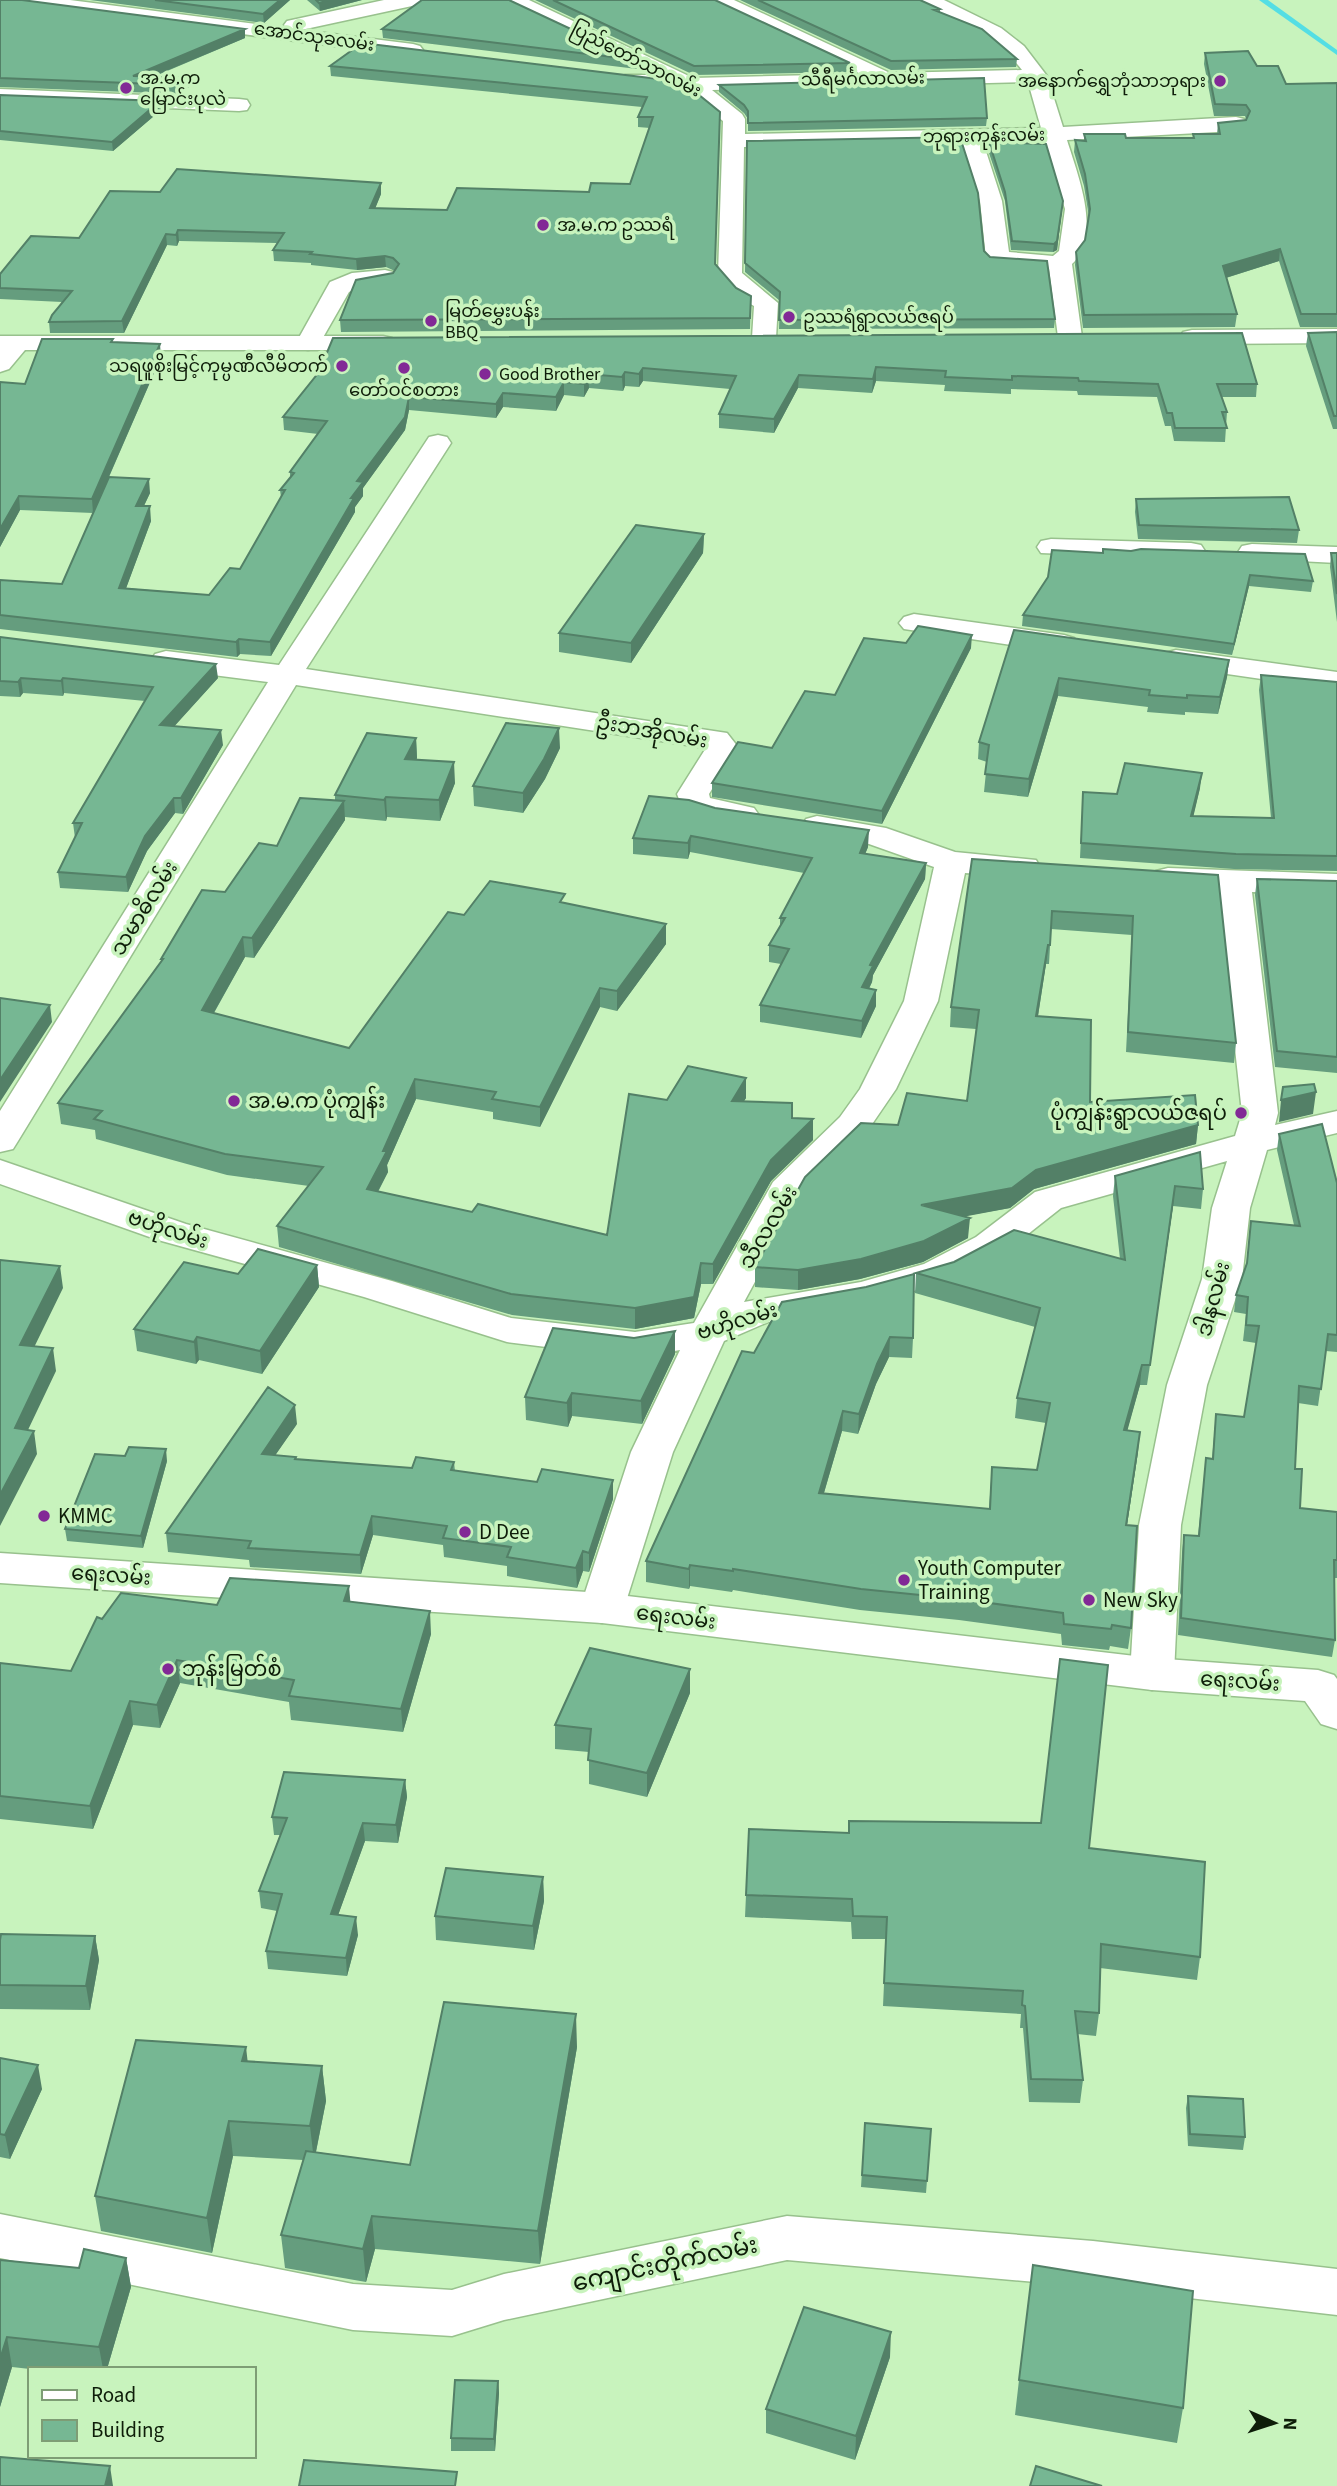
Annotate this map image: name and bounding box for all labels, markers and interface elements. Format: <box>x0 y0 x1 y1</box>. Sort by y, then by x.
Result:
street label: အောင်သုခလမ်း <box>252 15 376 60</box>
street label: ပြည်တော်သာလမ်း <box>566 16 706 105</box>
street label: သီရီမင်္ဂလာလမ်း <box>801 63 925 95</box>
place label: အ.မ.က မြောင်းပုလဲ <box>140 66 226 114</box>
place label: အနောက်ရွှေဘုံသာဘုရား <box>1018 68 1206 96</box>
marker: အနောက်ရွှေဘုံသာဘုရား <box>1212 73 1228 89</box>
marker: အ.မ.က မြောင်းပုလဲ <box>118 80 134 96</box>
street label: ဘုရားကုန်းလမ်း <box>923 121 1045 152</box>
place label: အ.မ.က ဥဿရံ <box>557 213 675 240</box>
marker: အ.မ.က ဥဿရံ <box>535 217 551 233</box>
place label: မြတ်မွှေးပန်း BBQ <box>445 298 540 345</box>
place label: ဥဿရံရွာလယ်ဇရပ် <box>803 304 954 332</box>
marker: ဥဿရံရွာလယ်ဇရပ် <box>781 309 797 325</box>
marker: မြတ်မွှေးပန်း BBQ <box>423 313 439 329</box>
place label: သရဖူစိုးမြင့်ကုမ္ပဏီလီမိတက် <box>109 352 328 381</box>
marker: သရဖူစိုးမြင့်ကုမ္ပဏီလီမိတက် <box>334 358 350 374</box>
marker: တော်ဝင်စတား <box>396 360 412 376</box>
place label: Good Brother <box>499 362 601 387</box>
marker: Good Brother <box>477 366 493 382</box>
place label: တော်ဝင်စတား <box>349 377 459 403</box>
street label: ဦးဘအိုလမ်း <box>594 705 710 757</box>
street label: သမာဓိလမ်း <box>102 854 185 961</box>
place label: အ.မ.က ပုံကျွန်း <box>248 1085 385 1120</box>
marker: အ.မ.က ပုံကျွန်း <box>226 1093 242 1109</box>
place label: ပုံကျွန်းရွာလယ်ဇရပ် <box>1050 1097 1227 1132</box>
marker: ပုံကျွန်းရွာလယ်ဇရပ် <box>1233 1105 1249 1121</box>
street label: သီလလမ်း <box>730 1179 805 1274</box>
street label: ဗဟိုလမ်း <box>123 1201 212 1258</box>
street label: ဒါနလမ်း <box>1188 1258 1239 1340</box>
street label: ဗဟိုလမ်း <box>693 1294 782 1349</box>
place label: KMMC <box>58 1501 113 1531</box>
marker: KMMC <box>36 1508 52 1524</box>
place label: D Dee <box>479 1517 530 1547</box>
marker: D Dee <box>457 1524 473 1540</box>
place label: Youth Computer Training <box>917 1553 1062 1607</box>
street label: ရေးလမ်း <box>70 1556 152 1595</box>
marker: Youth Computer Training <box>896 1572 912 1588</box>
place label: New Sky <box>1103 1585 1178 1615</box>
marker: New Sky <box>1081 1592 1097 1608</box>
street label: ရေးလမ်း <box>634 1596 718 1639</box>
place label: ဘုန်းမြတ်စံ <box>182 1653 282 1686</box>
marker: ဘုန်းမြတ်စံ <box>160 1661 176 1677</box>
street label: ရေးလမ်း <box>1199 1662 1281 1701</box>
street label: ကျောင်းတိုက်လမ်း <box>569 2227 761 2302</box>
legend <box>28 2367 256 2458</box>
text: Road <box>91 2380 136 2410</box>
north arrow <box>1239 2388 1309 2458</box>
text: Building <box>91 2415 165 2445</box>
text: N <box>1276 2417 1303 2431</box>

